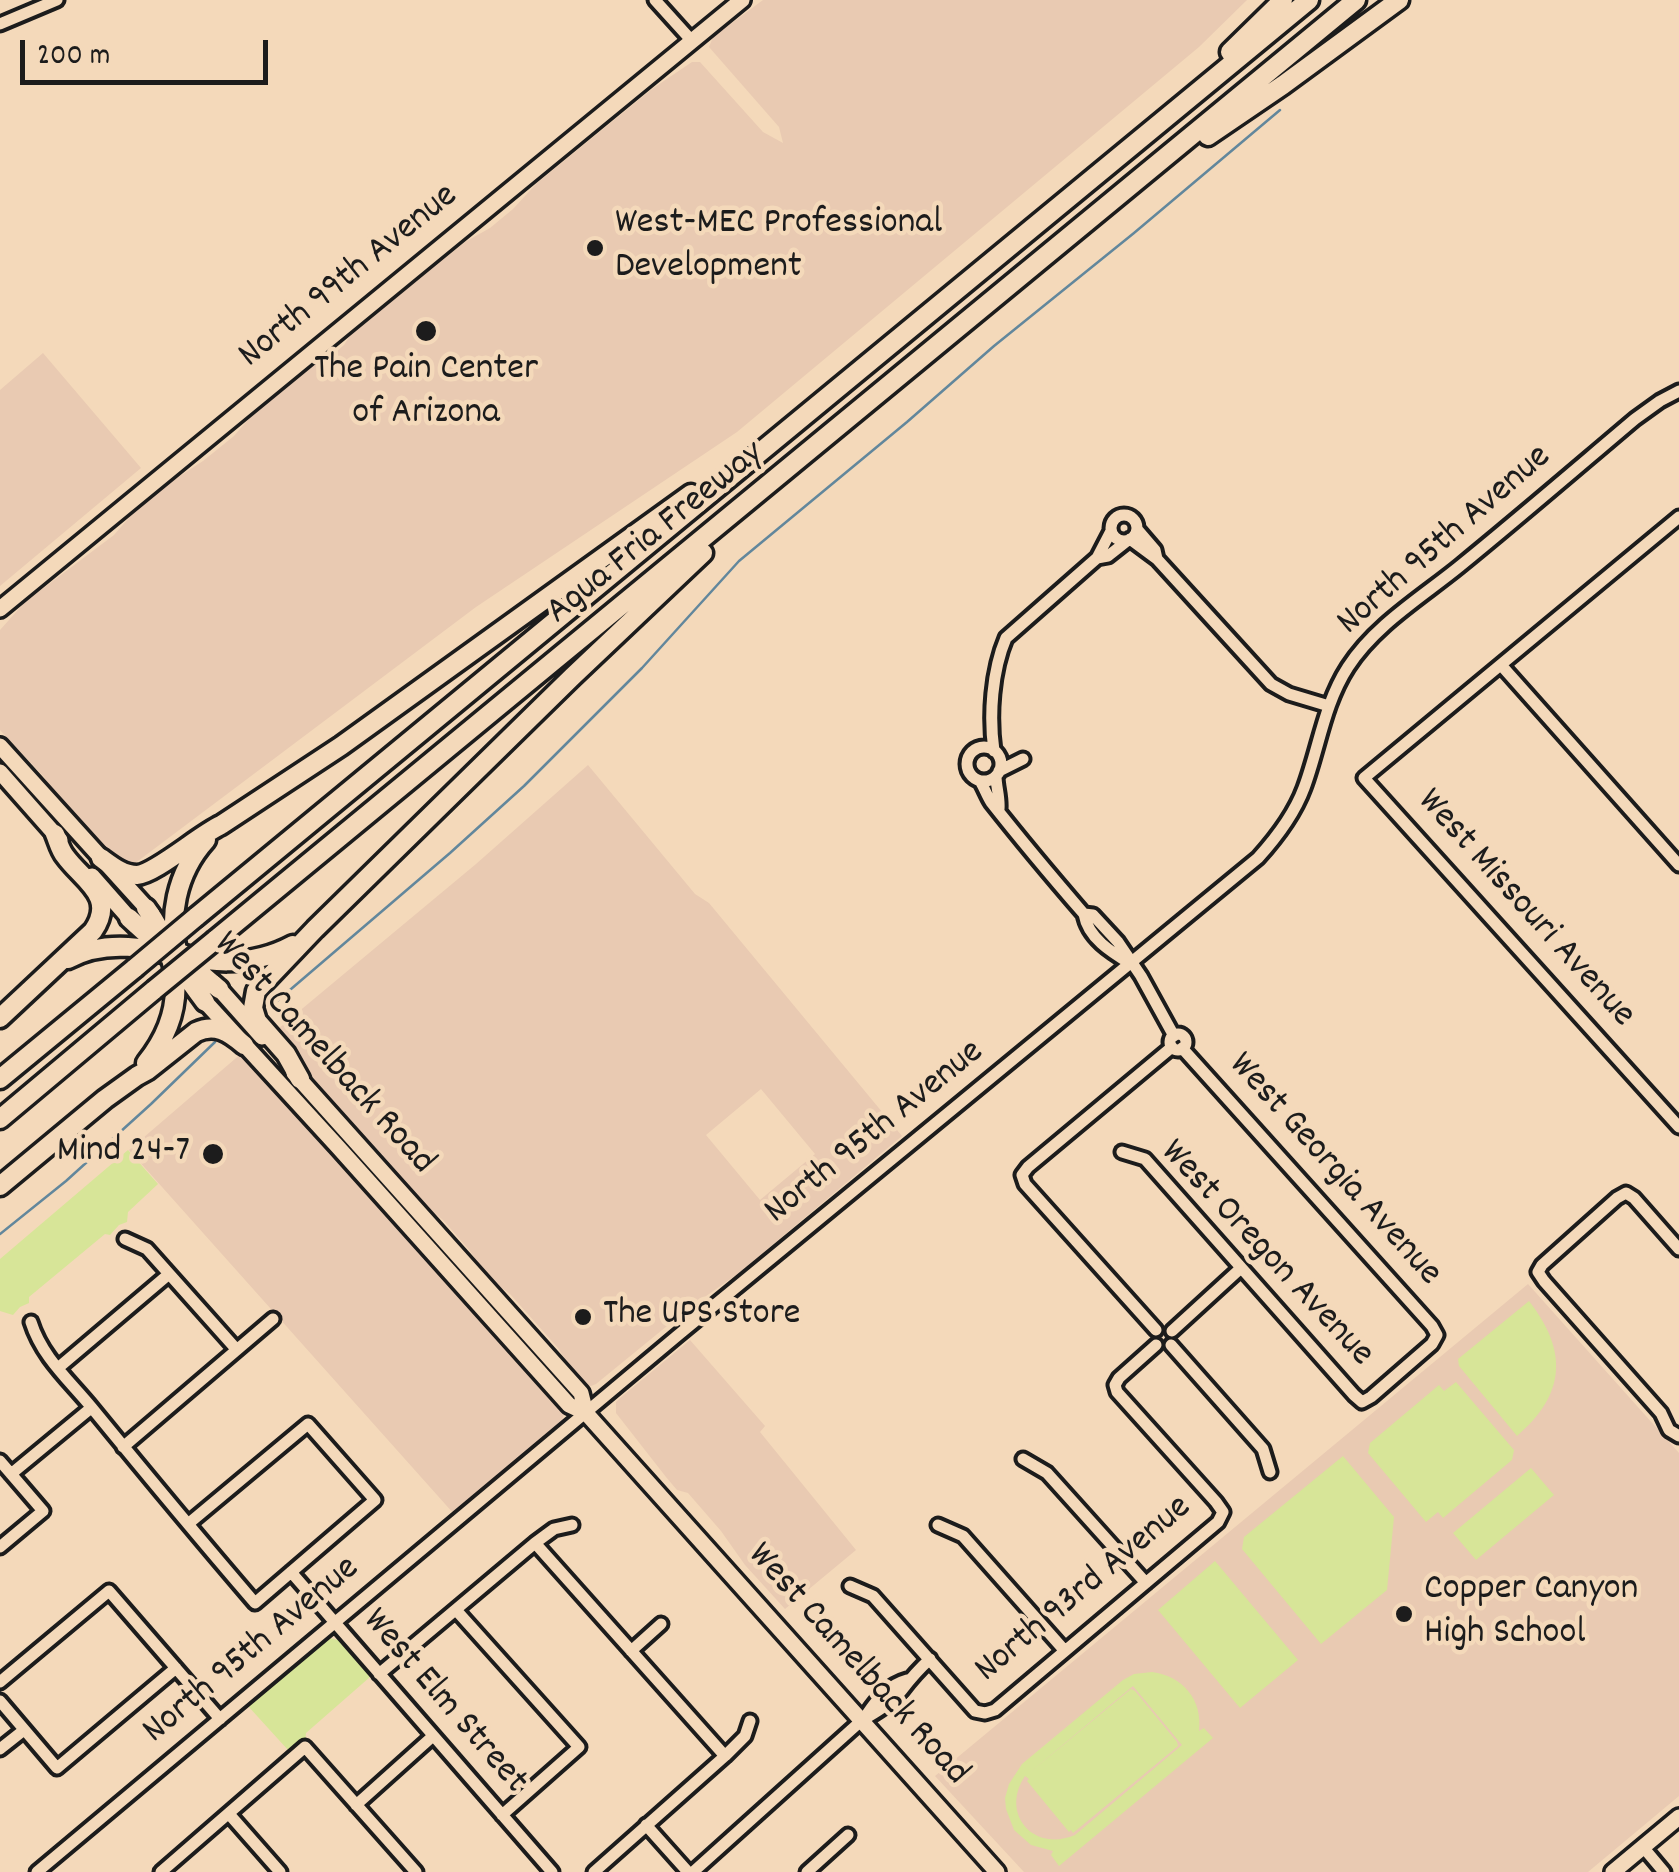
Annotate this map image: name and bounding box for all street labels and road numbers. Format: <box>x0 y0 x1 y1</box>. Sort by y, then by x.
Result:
street label: North 99th Avenue <box>231 176 469 380</box>
street label: Agua Fria Freeway <box>539 433 775 637</box>
street label: North 95th Avenue <box>1330 437 1562 647</box>
street label: West Missouri Avenue <box>1405 781 1643 1039</box>
street label: West Camelback Road <box>201 924 443 1186</box>
street label: North 95th Avenue <box>757 1032 995 1236</box>
street label: West Georgia Avenue <box>1216 1045 1450 1297</box>
street label: West Oregon Avenue <box>1148 1132 1382 1378</box>
street label: North 93rd Avenue <box>967 1487 1203 1695</box>
street label: West Camelback Road <box>735 1535 977 1797</box>
street label: North 95th Avenue <box>135 1548 371 1756</box>
street label: West Elm Street <box>350 1601 536 1805</box>

